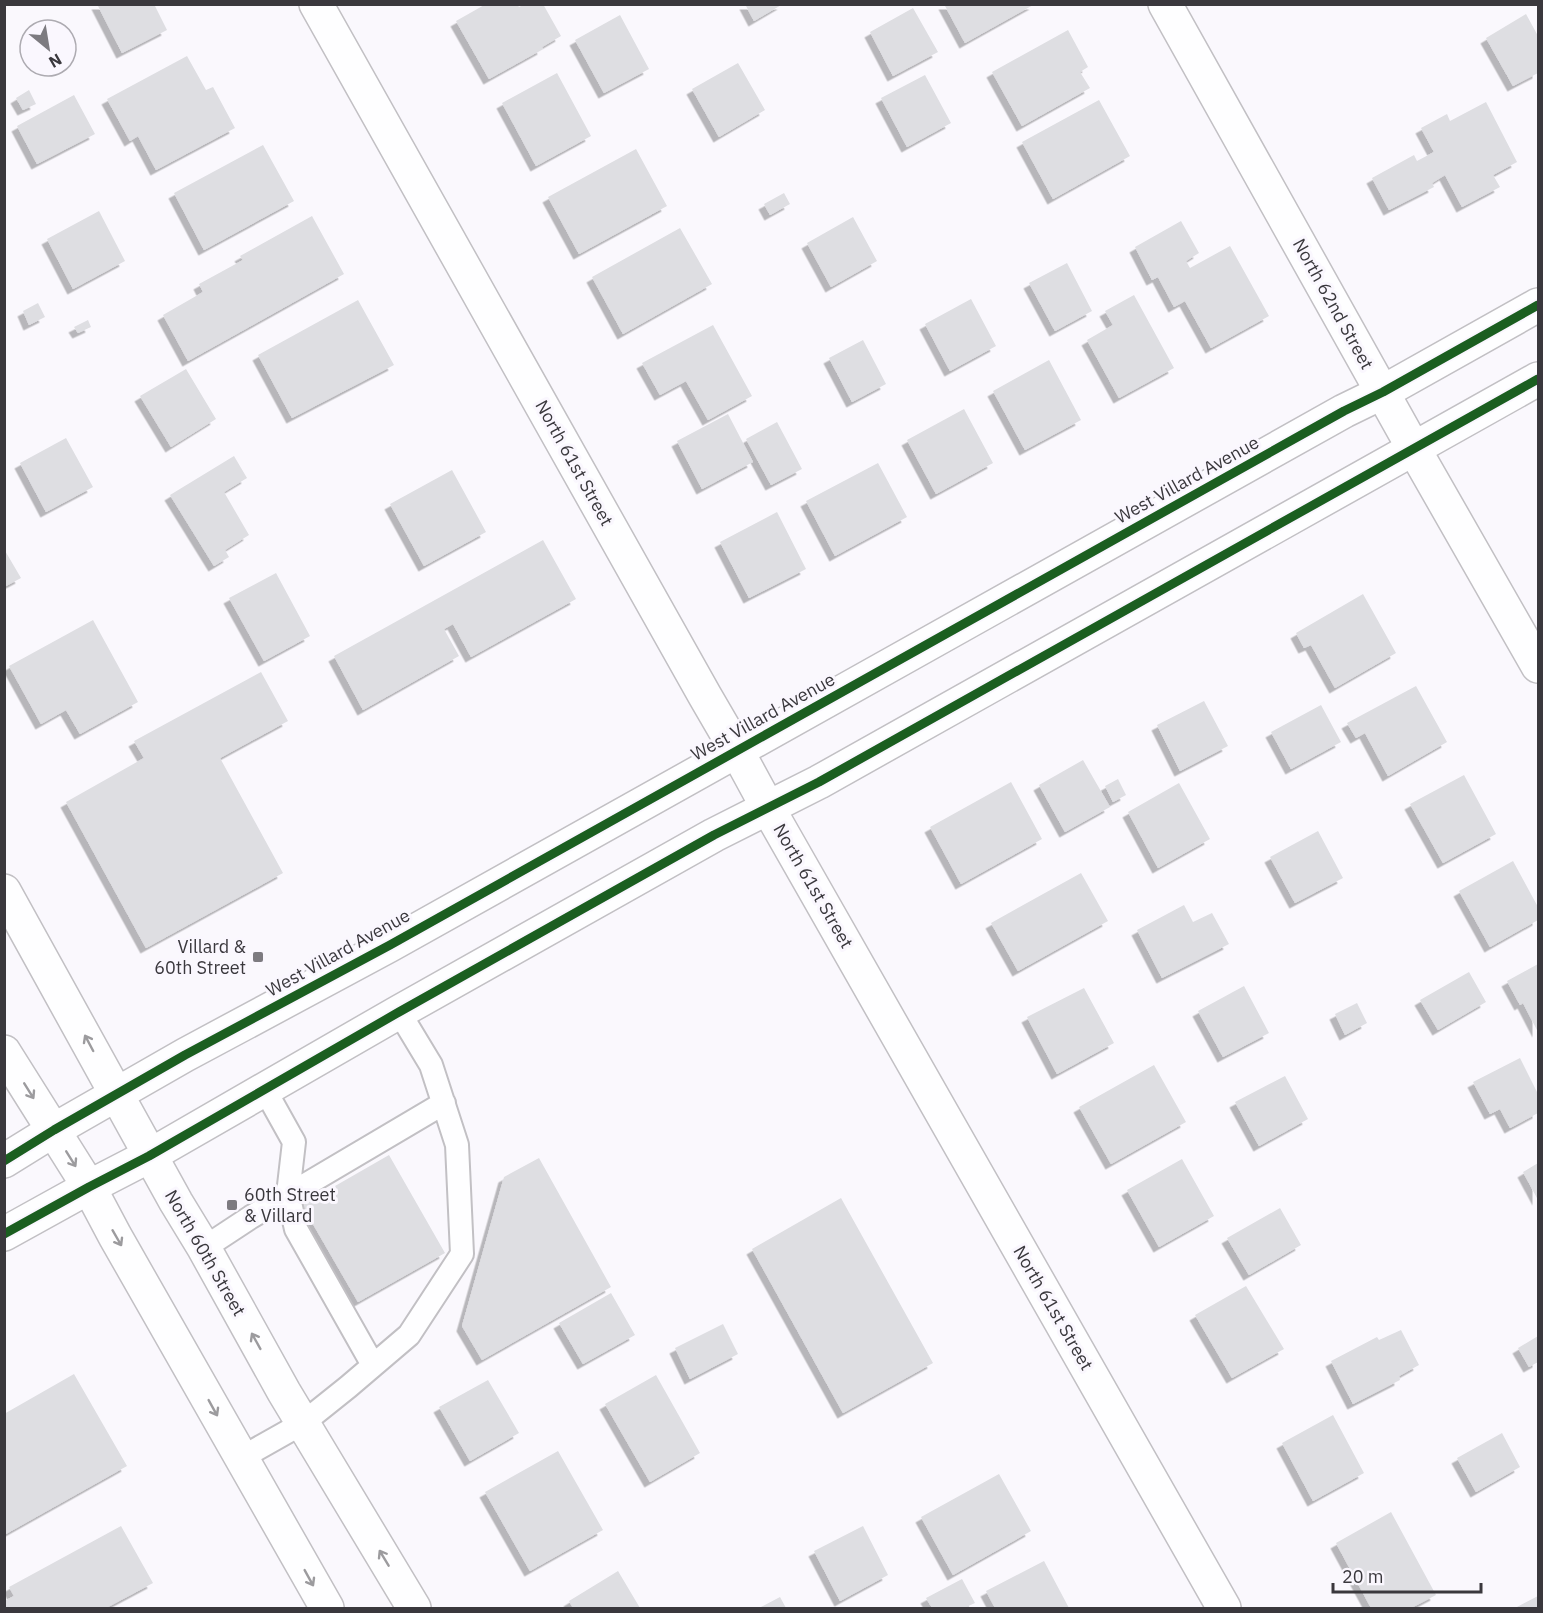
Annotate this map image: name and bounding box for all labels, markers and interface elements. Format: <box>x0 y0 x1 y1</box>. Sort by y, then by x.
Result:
north arrow <box>18 18 78 78</box>
text: N <box>45 49 66 73</box>
street label: North 62nd Street <box>1288 234 1379 373</box>
street label: North 61st Street <box>530 396 619 530</box>
street label: West Villard Avenue <box>1111 430 1263 529</box>
street label: West Villard Avenue <box>687 667 839 766</box>
street label: North 61st Street <box>768 819 859 952</box>
street label: West Villard Avenue <box>262 903 414 1002</box>
place label: Villard & 60th Street <box>154 935 246 979</box>
marker: Villard & 60th Street <box>251 950 265 964</box>
one-way arrow <box>83 1034 94 1052</box>
one-way arrow <box>24 1082 36 1099</box>
one-way arrow <box>66 1150 78 1167</box>
place label: 60th Street & Villard <box>244 1183 336 1227</box>
street label: North 60th Street <box>160 1185 251 1320</box>
marker: 60th Street & Villard <box>225 1198 239 1212</box>
one-way arrow <box>111 1230 123 1247</box>
street label: North 61st Street <box>1008 1241 1099 1374</box>
one-way arrow <box>250 1333 262 1350</box>
one-way arrow <box>207 1399 219 1416</box>
one-way arrow <box>378 1550 390 1567</box>
scale bar <box>1333 1556 1482 1594</box>
text: 20 m <box>1342 1565 1384 1588</box>
one-way arrow <box>304 1568 315 1586</box>

